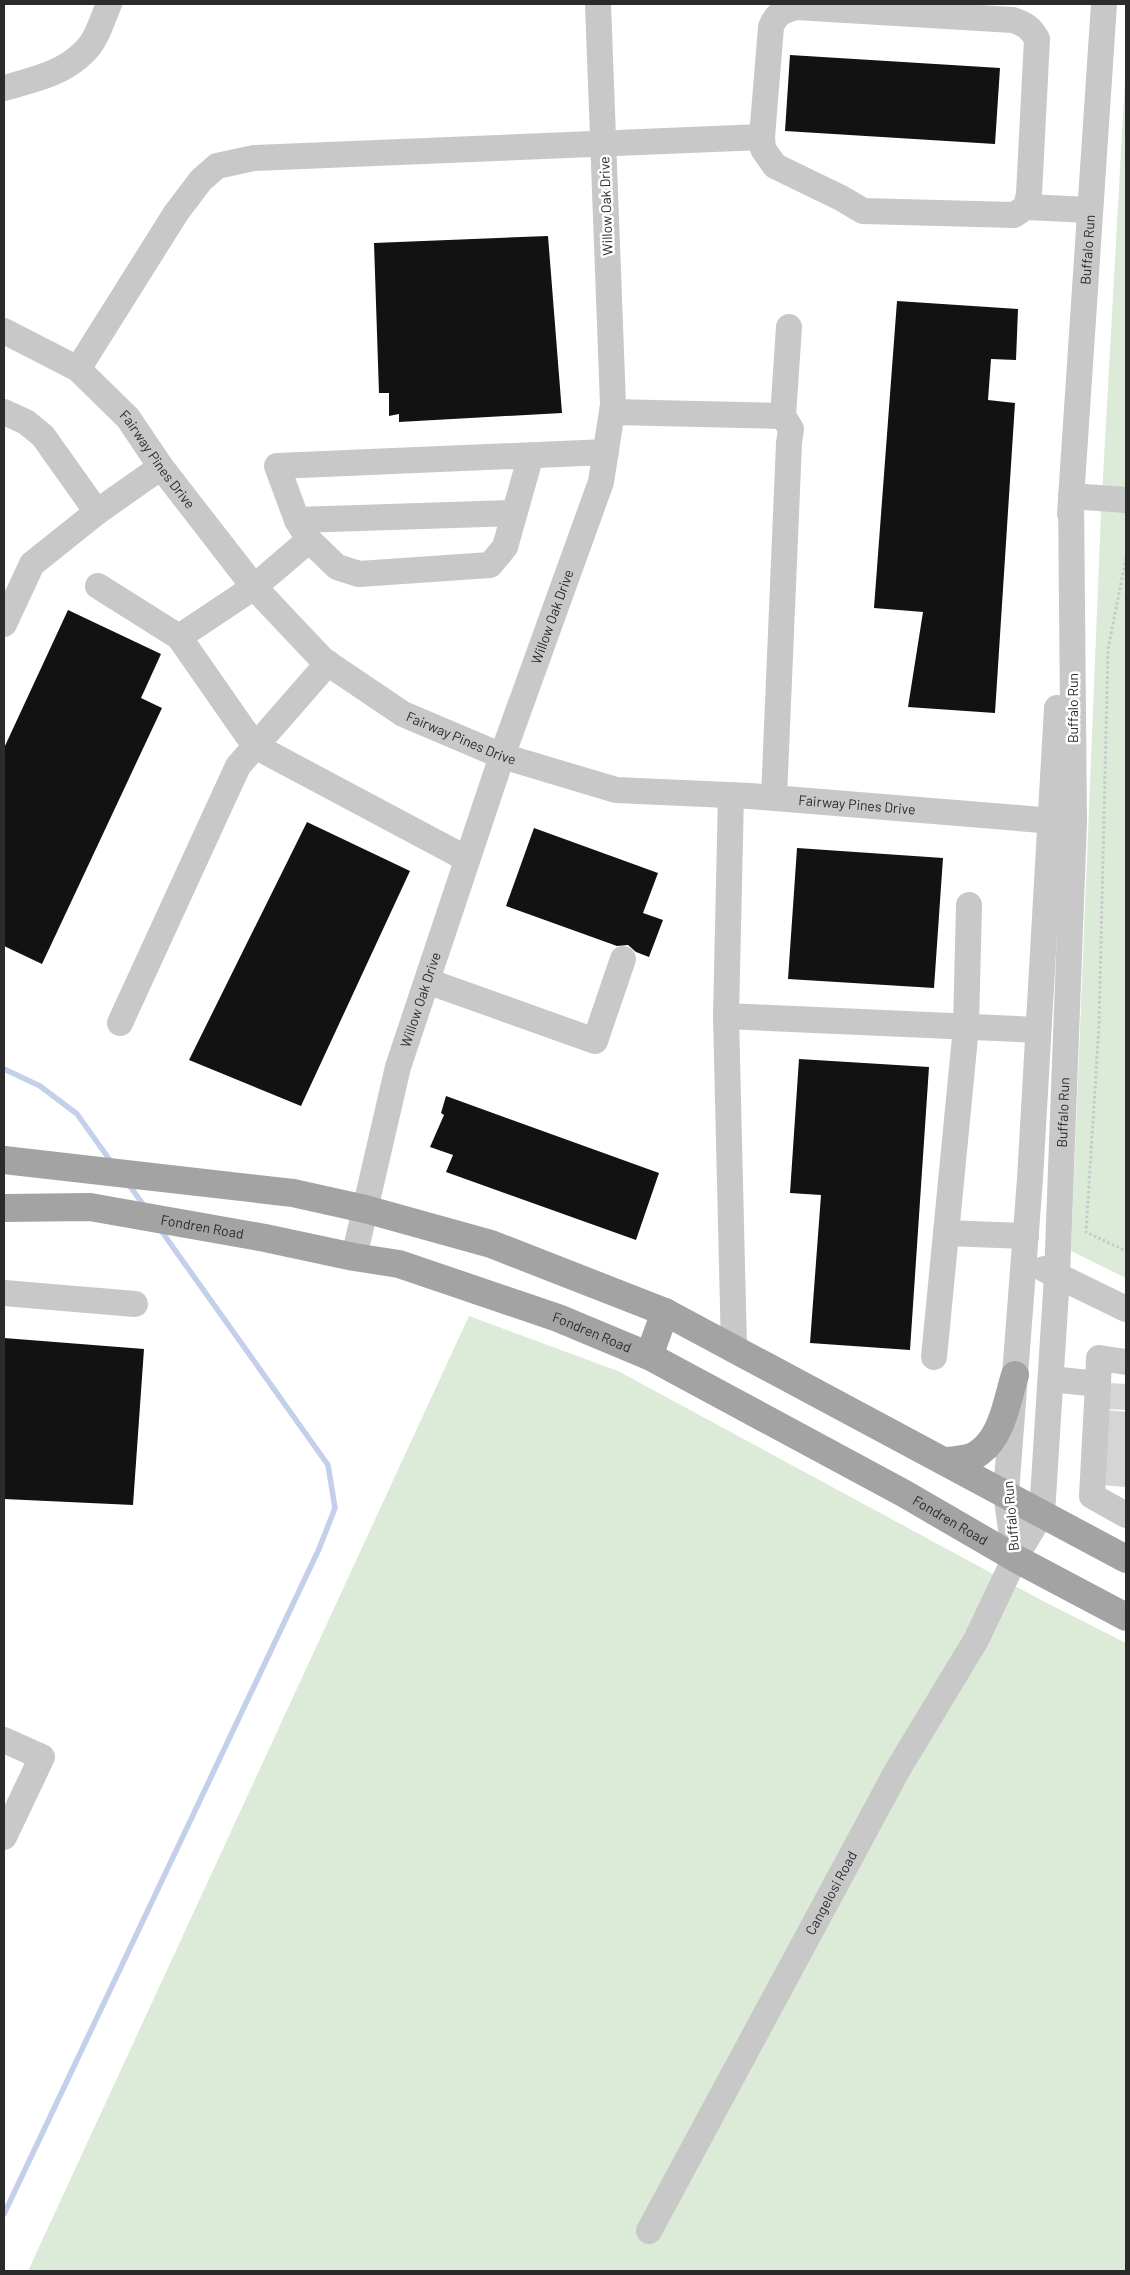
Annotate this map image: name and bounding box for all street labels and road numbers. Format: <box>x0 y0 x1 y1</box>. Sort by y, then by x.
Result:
street label: Willow Oak Drive <box>595 156 616 256</box>
street label: Buffalo Run <box>1076 214 1098 285</box>
street label: Fairway Pines Drive <box>117 406 199 512</box>
street label: Willow Oak Drive <box>527 567 577 666</box>
street label: Buffalo Run <box>1064 673 1081 743</box>
street label: Fairway Pines Drive <box>404 707 518 768</box>
street label: Fairway Pines Drive <box>798 791 916 818</box>
street label: Willow Oak Drive <box>396 950 444 1049</box>
street label: Buffalo Run <box>1053 1077 1072 1148</box>
street label: Fondren Road <box>159 1211 245 1242</box>
street label: Fondren Road <box>551 1308 634 1356</box>
street label: Buffalo Run <box>999 1480 1022 1552</box>
street label: Fondren Road <box>910 1491 991 1548</box>
street label: Cangelosi Road <box>801 1848 860 1938</box>

